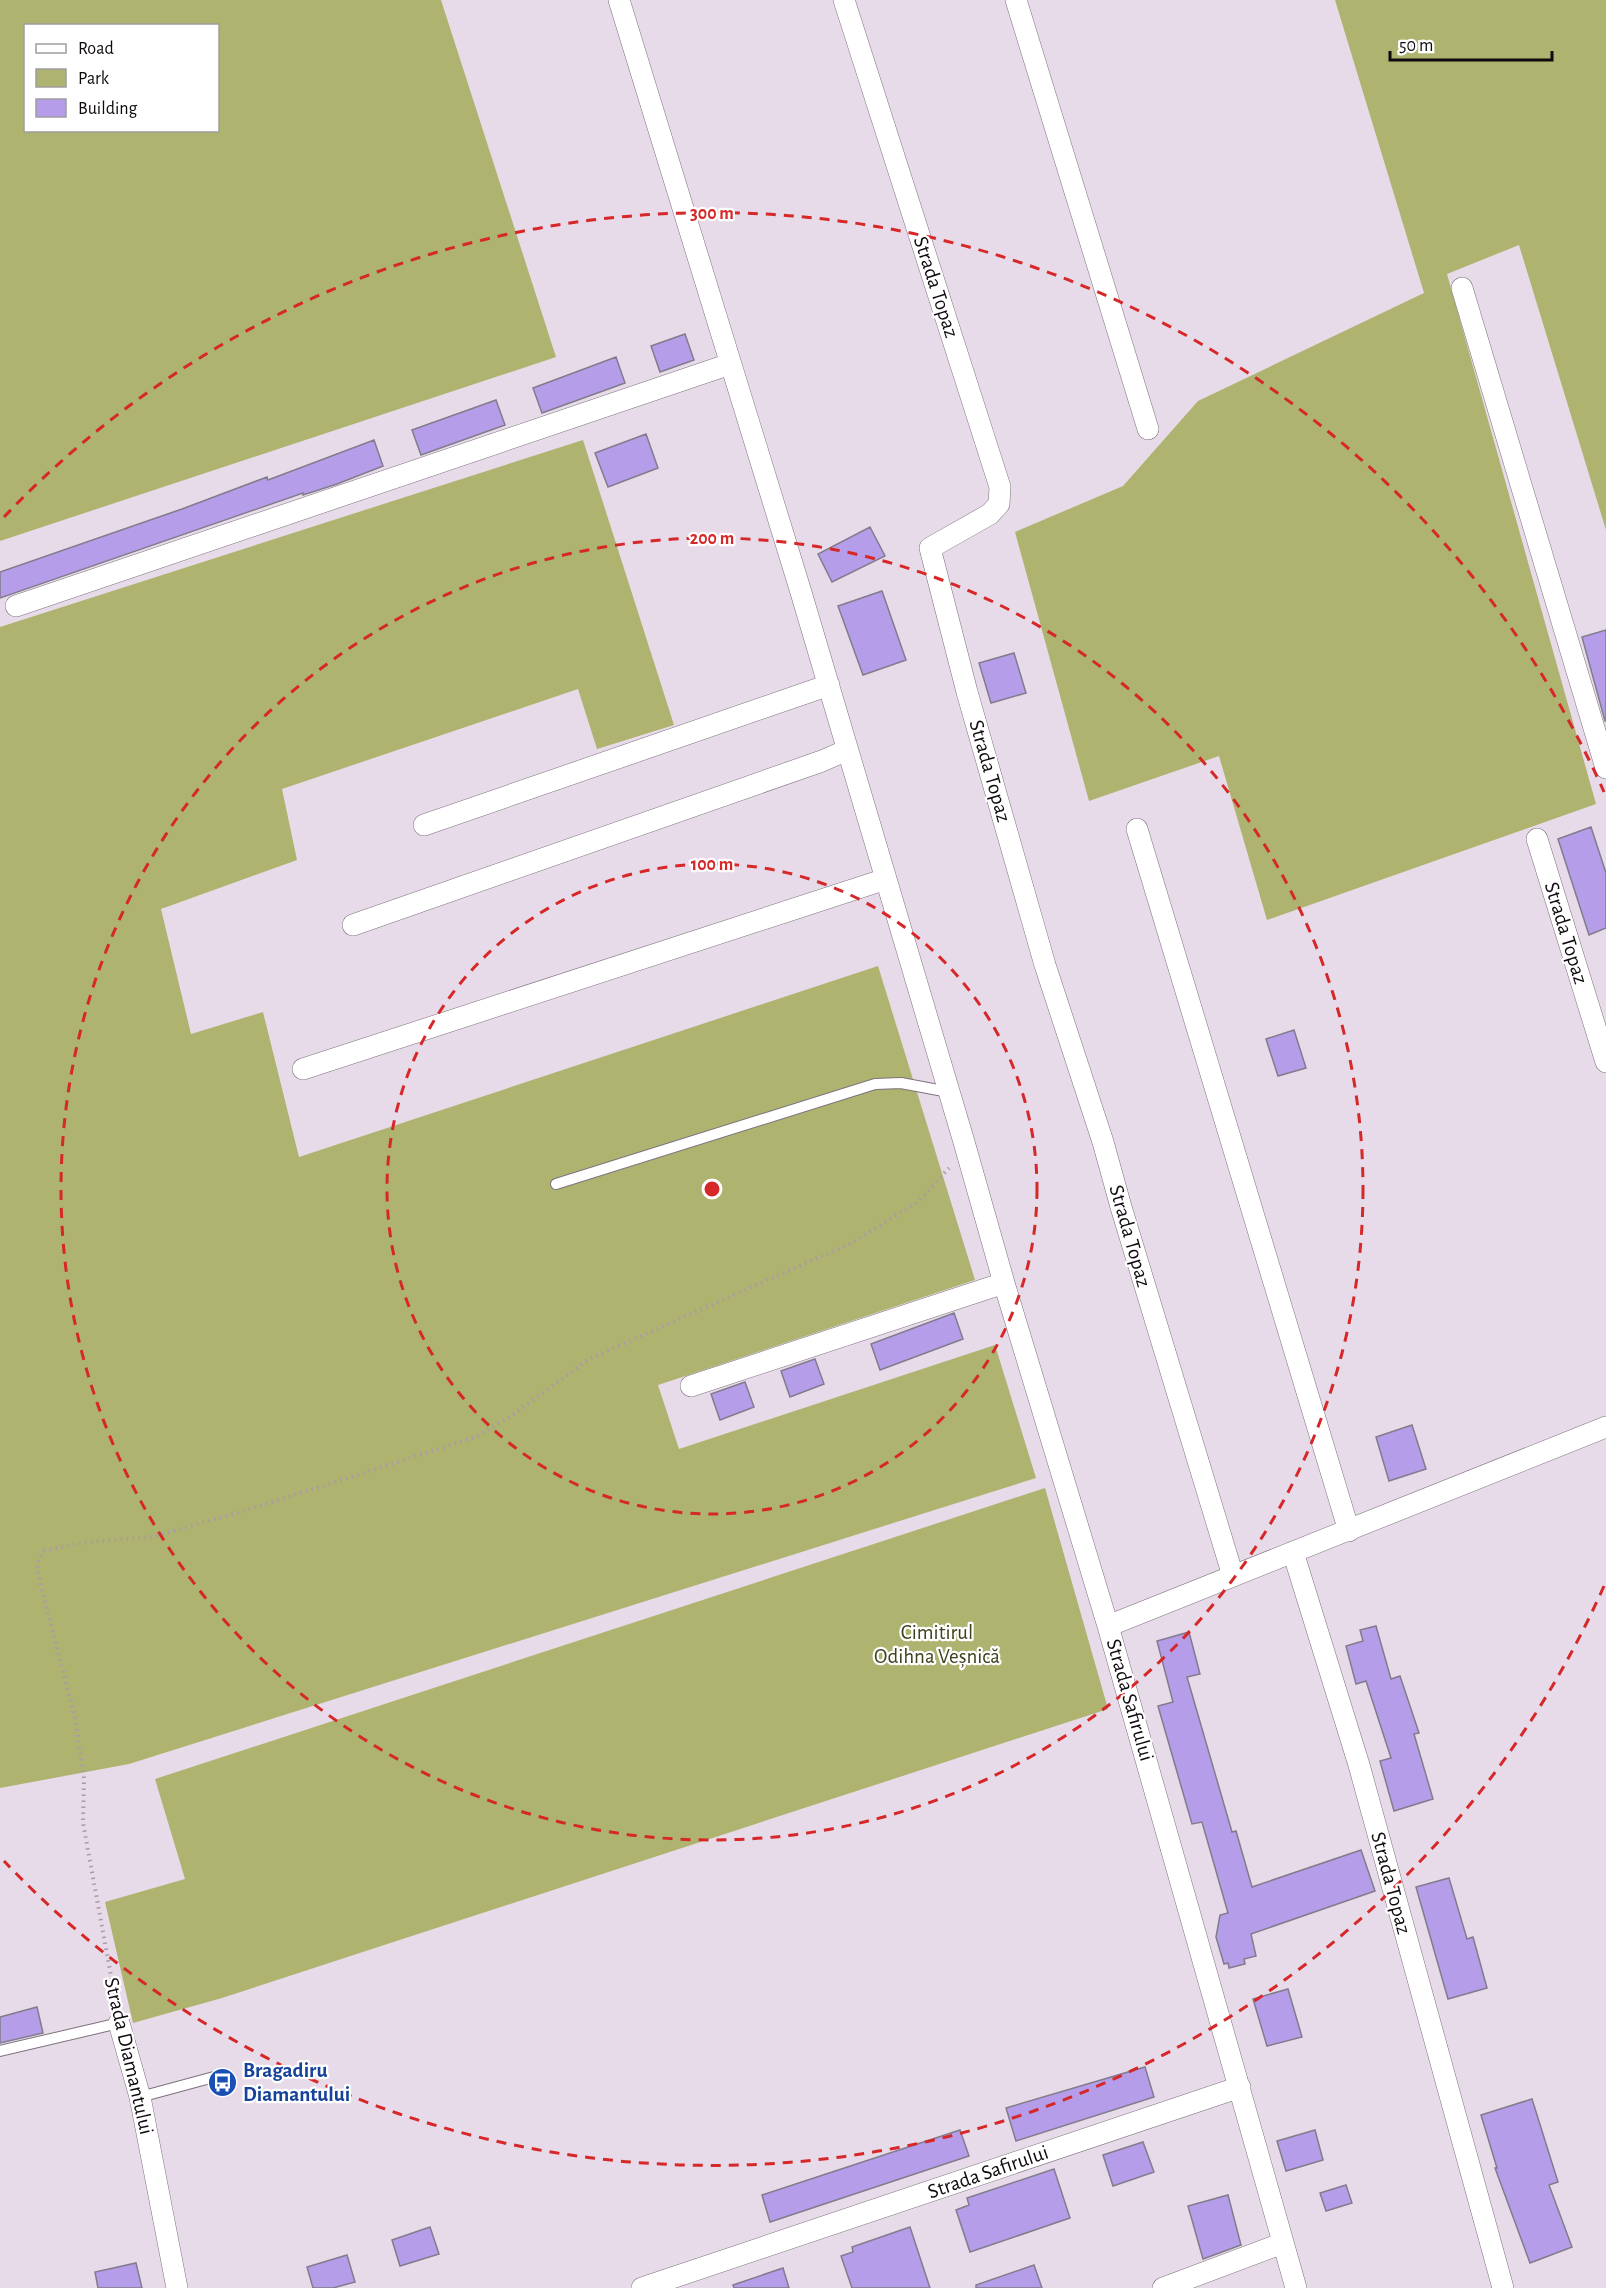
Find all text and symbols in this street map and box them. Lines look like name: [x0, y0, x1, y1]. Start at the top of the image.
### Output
legend: [24, 24, 219, 132]
scale bar: [1390, 24, 1552, 62]
text: 50 m: [1399, 37, 1433, 55]
text: Road: [78, 40, 114, 58]
text: Park: [78, 70, 110, 88]
text: Building: [78, 100, 138, 118]
text: 300 m: [690, 205, 734, 223]
street label: Strada Topaz: [910, 234, 962, 340]
text: 200 m: [690, 530, 734, 548]
street label: Strada Topaz: [965, 718, 1015, 824]
text: 100 m: [691, 856, 733, 874]
street label: Strada Topaz: [1541, 880, 1591, 986]
centre of rings: [702, 1179, 722, 1199]
street label: Strada Topaz: [1105, 1183, 1155, 1289]
park label: Cimitirul Odihna Veșnică: [874, 1622, 1000, 1669]
street label: Strada Safirului: [1103, 1637, 1157, 1763]
street label: Strada Topaz: [1367, 1829, 1415, 1937]
street label: Strada Diamantului: [101, 1975, 157, 2137]
place label: Bragadiru Diamantului: [243, 2060, 350, 2105]
bus stop icon: Bragadiru Diamantului: [206, 2066, 238, 2098]
street label: Strada Safirului: [925, 2142, 1051, 2202]

